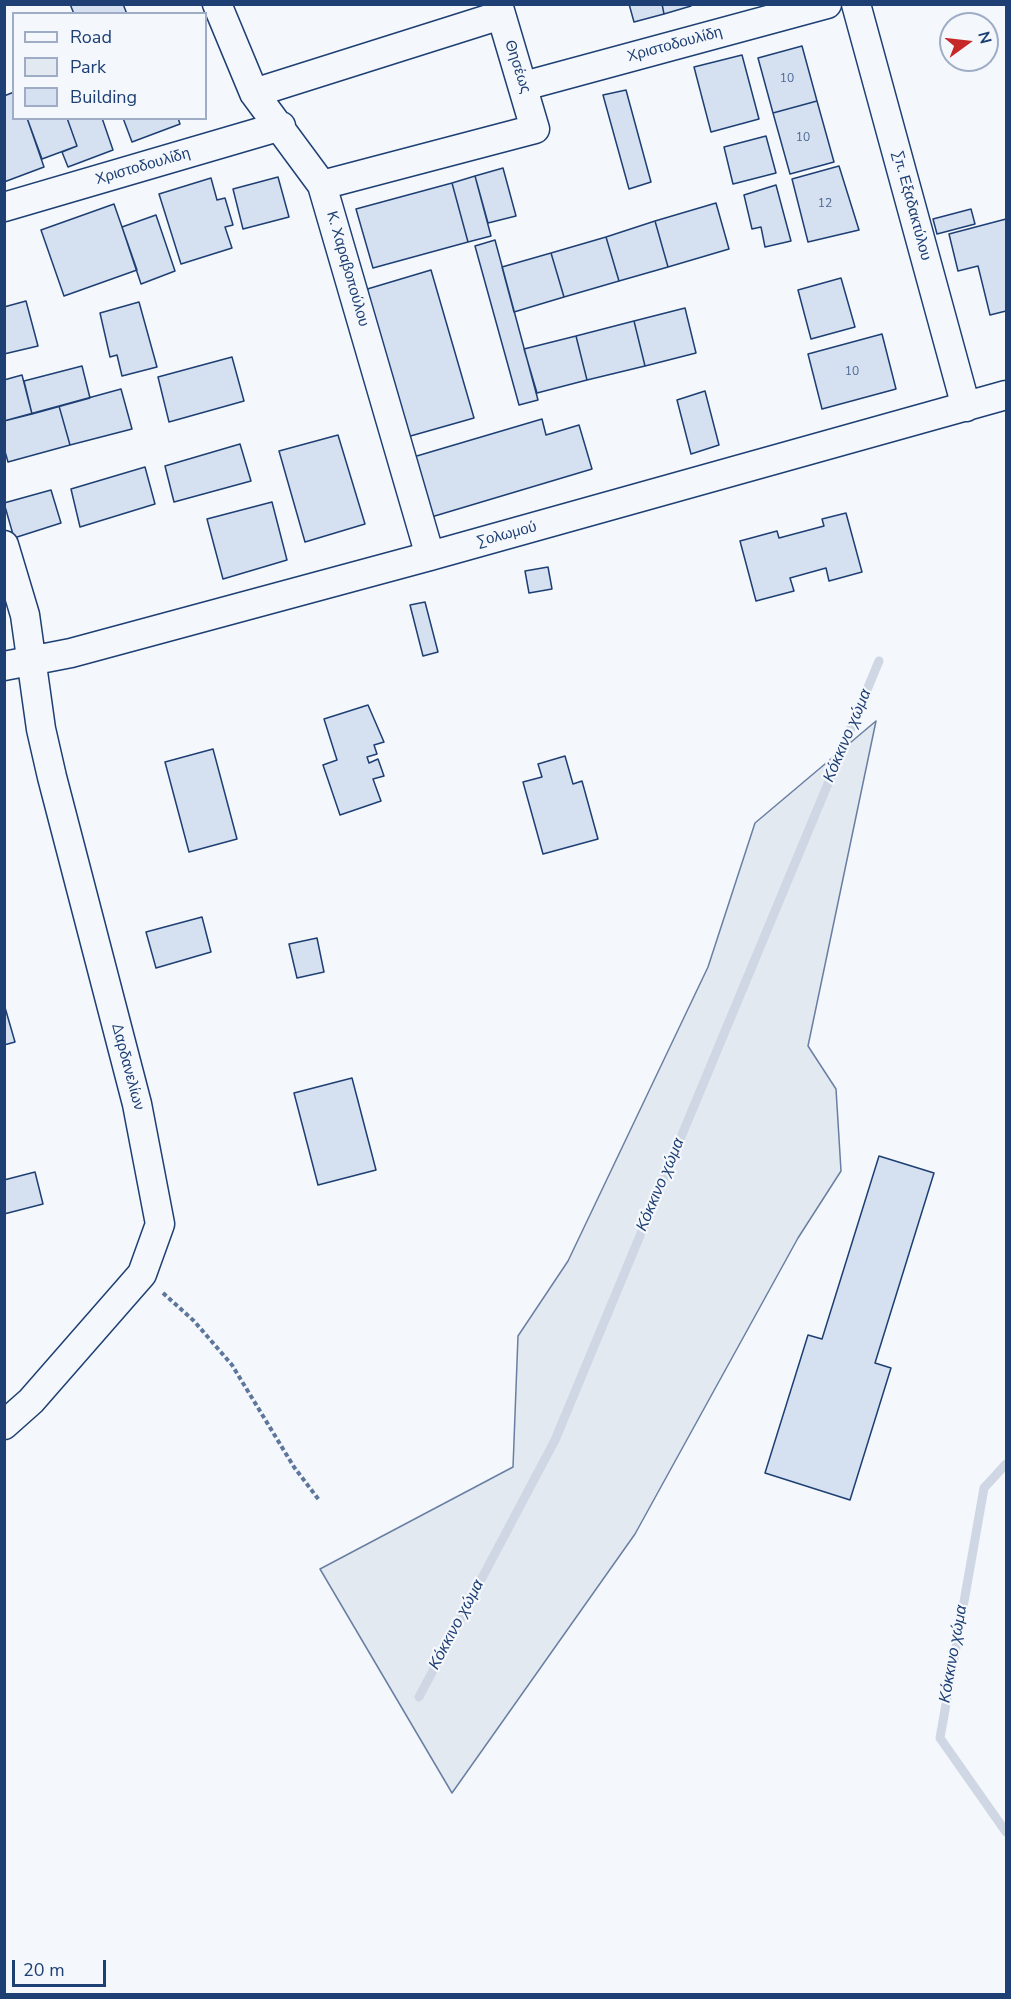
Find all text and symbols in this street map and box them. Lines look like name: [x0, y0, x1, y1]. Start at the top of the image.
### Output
legend: [12, 12, 207, 120]
north arrow: [939, 12, 999, 72]
street label: Χριστοδουλίδη: [626, 24, 724, 66]
text: Road: [70, 25, 112, 49]
text: N: [972, 29, 997, 46]
street label: Θησέως: [500, 38, 534, 96]
text: Park: [70, 55, 106, 79]
house number: 10: [780, 72, 794, 86]
text: Building: [70, 85, 137, 109]
house number: 10: [796, 131, 810, 145]
street label: Χριστοδουλίδη: [94, 145, 192, 189]
street label: Σπ. Εξαδακτύλου: [888, 149, 934, 263]
house number: 12: [818, 197, 832, 211]
street label: Κ. Χαραβοπούλου: [322, 209, 372, 329]
house number: 10: [845, 365, 859, 379]
street label: Σολωμού: [475, 518, 539, 552]
water label: Κόκκινο χώμα: [820, 687, 876, 785]
street label: Δαρδανελίων: [107, 1021, 147, 1113]
water label: Κόκκινο χώμα: [633, 1136, 689, 1234]
water label: Κόκκινο χώμα: [425, 1577, 489, 1673]
water label: Κόκκινο χώμα: [936, 1604, 972, 1704]
scale bar: [15, 1948, 110, 1986]
text: 20 m: [23, 1958, 65, 1982]

